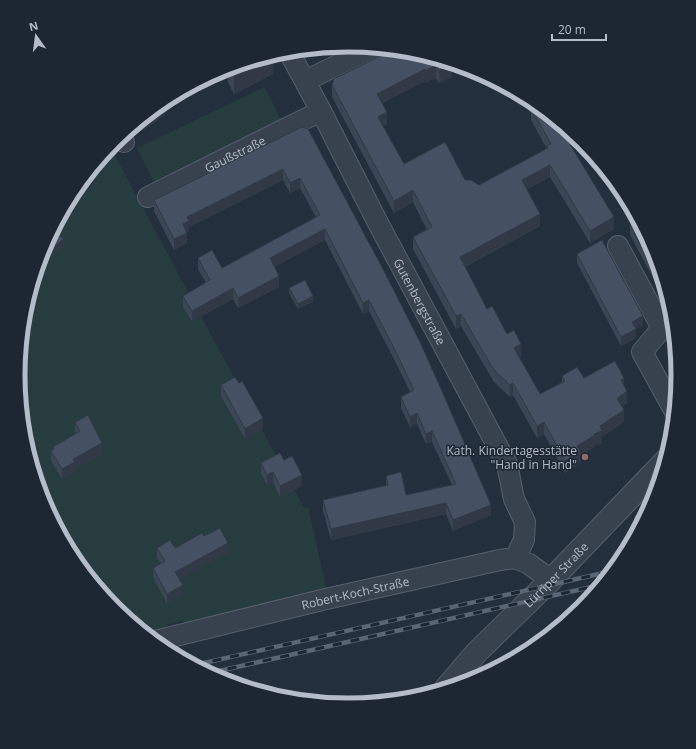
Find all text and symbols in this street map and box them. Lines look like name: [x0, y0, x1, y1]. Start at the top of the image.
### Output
north arrow: [16, 16, 56, 56]
scale bar: [552, 16, 606, 42]
text: N: [27, 17, 40, 34]
text: 20 m: [558, 21, 586, 38]
street label: Gaußstraße: [201, 131, 268, 176]
street label: Gutenbergstraße: [390, 255, 450, 348]
place label: Kath. Kindertagesstätte "Hand in Hand": [446, 442, 577, 473]
marker: Kath. Kindertagesstätte "Hand in Hand": [580, 452, 590, 462]
street label: Lürriper Straße: [520, 538, 592, 611]
street label: Robert-Koch-Straße: [300, 572, 411, 613]

